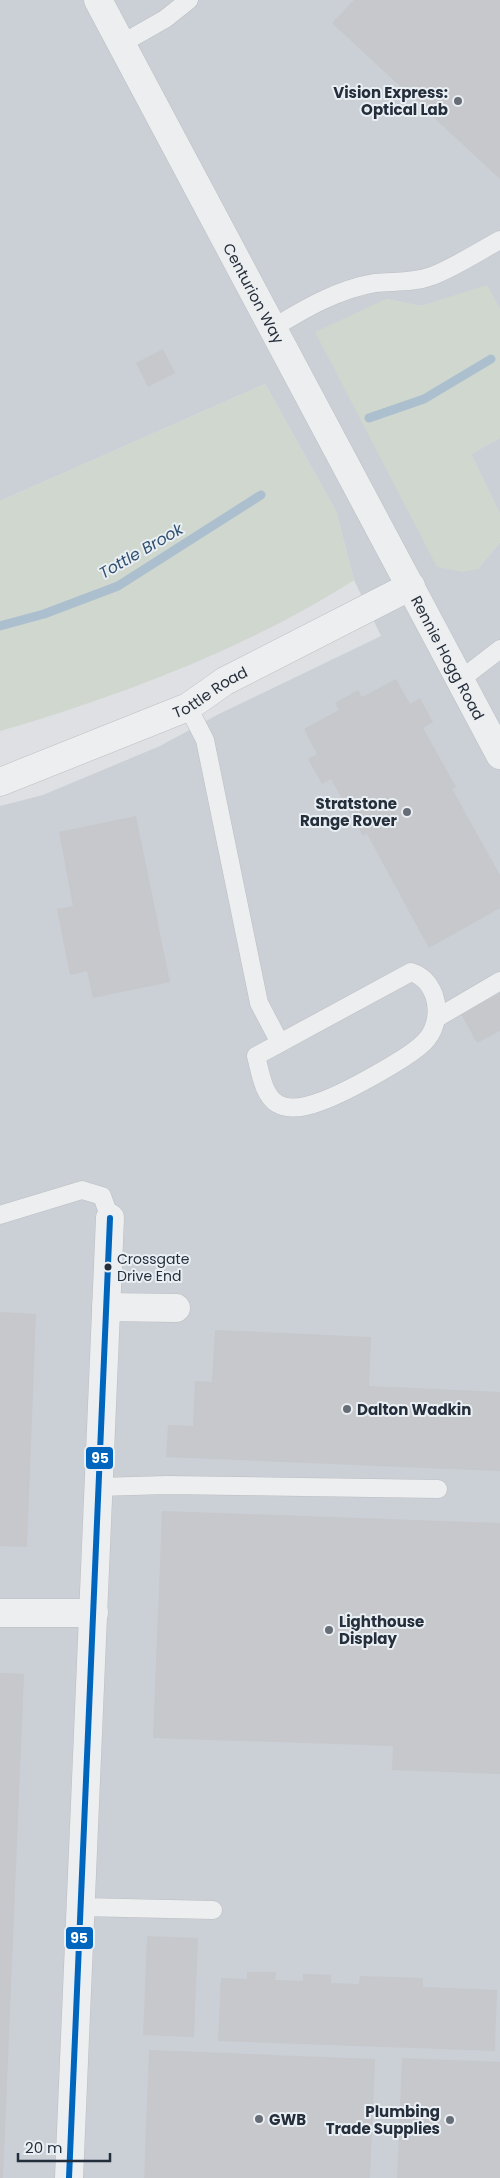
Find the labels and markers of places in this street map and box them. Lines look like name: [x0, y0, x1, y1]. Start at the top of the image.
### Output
place label: Vision Express: Optical Lab: [333, 82, 448, 120]
marker: Vision Express: Optical Lab: [452, 95, 464, 107]
place label: Stratstone Range Rover: [300, 793, 398, 831]
marker: Stratstone Range Rover: [401, 806, 413, 818]
place label: Crossgate Drive End: [117, 1249, 190, 1286]
marker: Crossgate Drive End: [103, 1262, 113, 1272]
place label: Dalton Wadkin: [357, 1399, 471, 1420]
marker: Dalton Wadkin: [341, 1403, 353, 1415]
place label: Lighthouse Display: [339, 1611, 424, 1649]
marker: Lighthouse Display: [323, 1624, 335, 1636]
place label: Plumbing Trade Supplies: [326, 2101, 440, 2139]
place label: GWB: [269, 2109, 306, 2130]
marker: GWB: [253, 2113, 265, 2125]
marker: Plumbing Trade Supplies: [444, 2114, 456, 2126]

